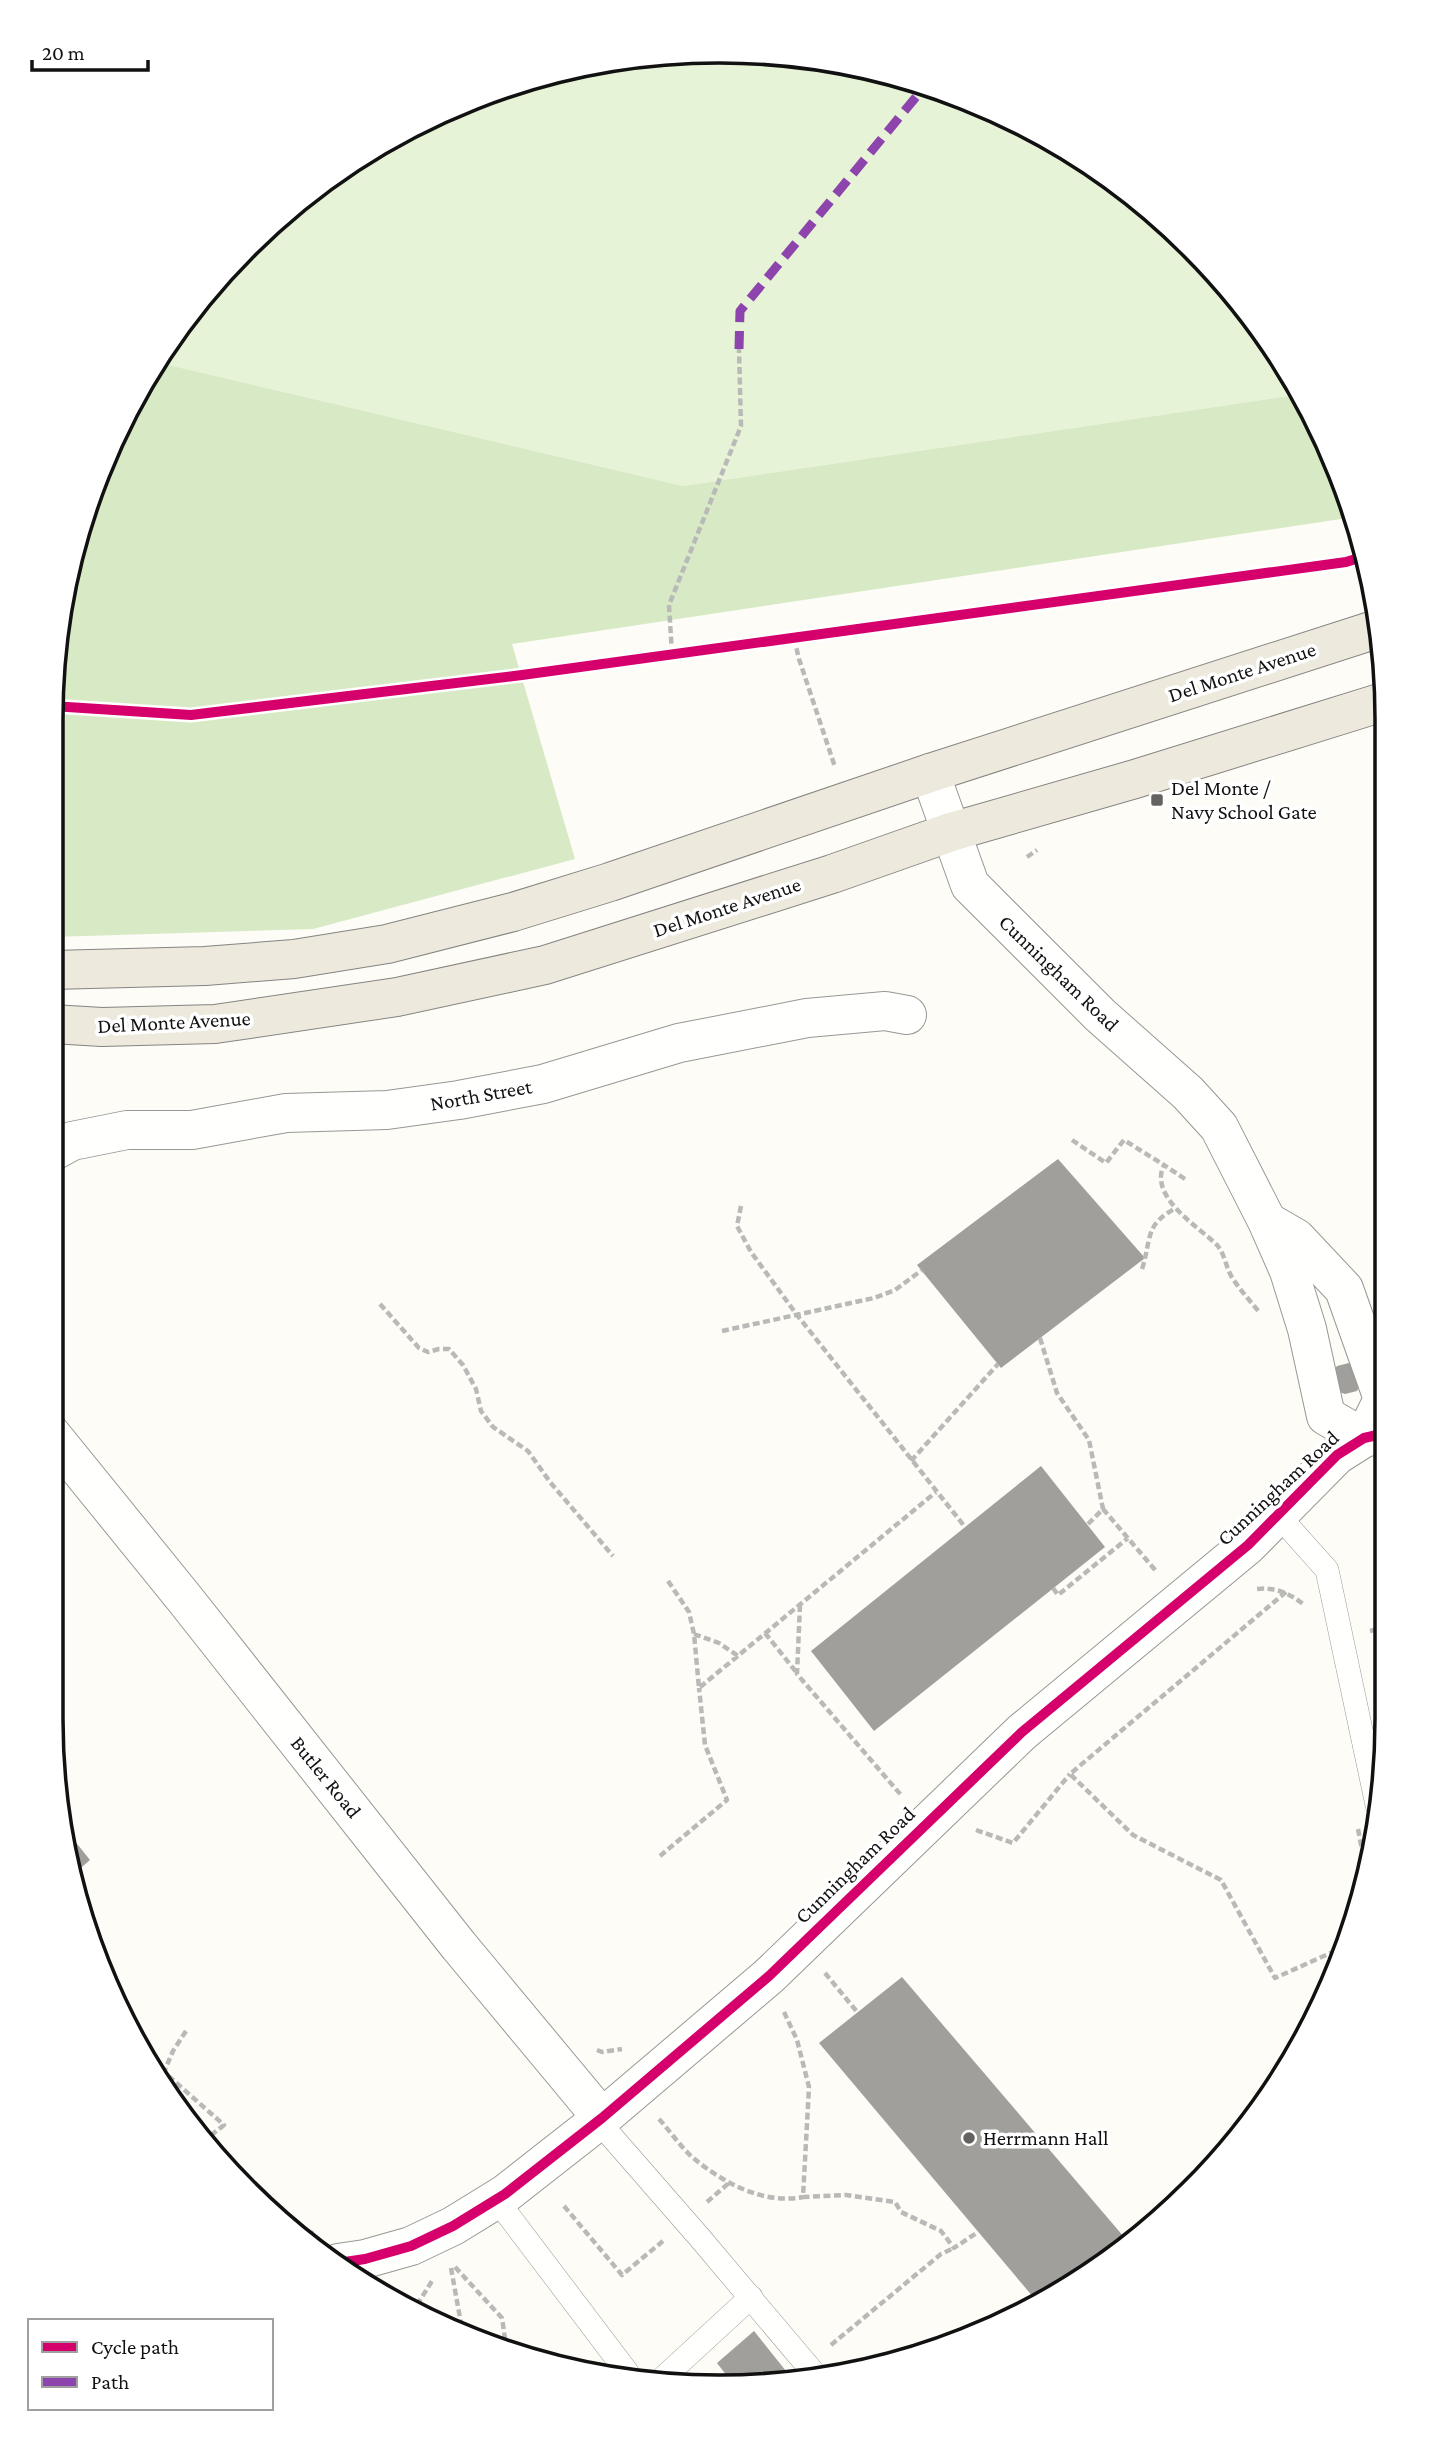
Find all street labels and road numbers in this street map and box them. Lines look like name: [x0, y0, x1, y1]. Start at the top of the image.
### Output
street label: Del Monte Avenue: [1165, 637, 1319, 707]
street label: Del Monte Avenue: [650, 872, 804, 942]
street label: Cunningham Road: [994, 910, 1124, 1036]
street label: Del Monte Avenue: [97, 1006, 251, 1038]
street label: North Street: [428, 1074, 535, 1116]
street label: Cunningham Road: [1212, 1426, 1344, 1550]
street label: Butler Road: [286, 1731, 366, 1823]
street label: Cunningham Road: [790, 1802, 920, 1928]

